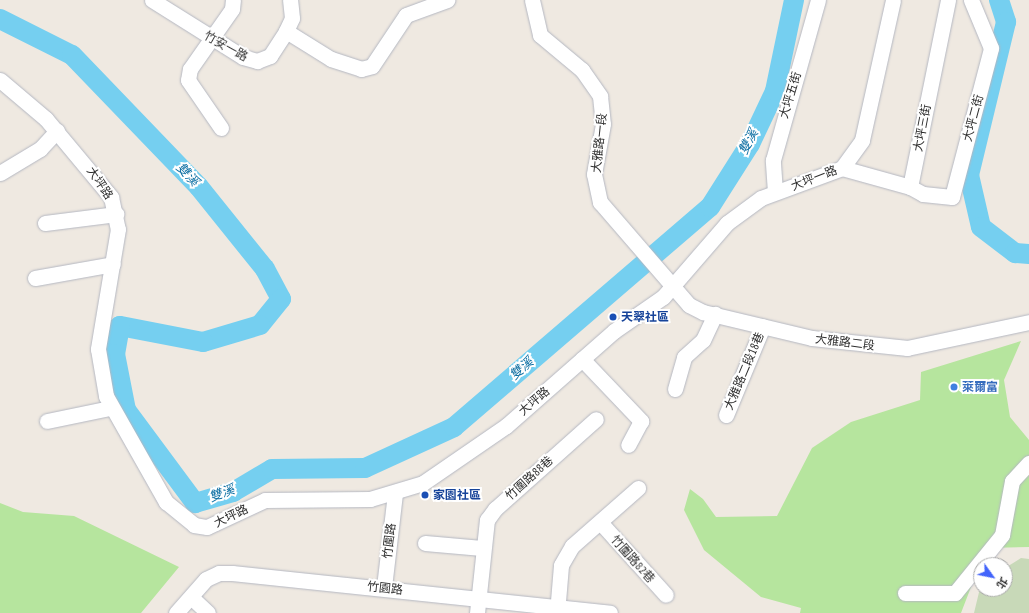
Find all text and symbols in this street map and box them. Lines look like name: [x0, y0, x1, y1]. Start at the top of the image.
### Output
street label: 竹安一路: [202, 28, 250, 64]
street label: 大坪五街: [776, 70, 804, 120]
street label: 大坪二街: [960, 93, 986, 143]
street label: 大坪三街: [910, 103, 934, 153]
street label: 大雅路一段: [589, 112, 609, 174]
water label: 雙溪: [736, 127, 762, 157]
water label: 雙溪: [172, 160, 202, 190]
street label: 大坪一路: [789, 163, 839, 193]
street label: 大坪路: [84, 164, 116, 202]
place label: 天翠社區: [621, 310, 669, 324]
marker: 天翠社區: [608, 312, 618, 322]
street label: 大雅路二段18巷: [721, 330, 767, 412]
street label: 大雅路二段: [814, 331, 876, 353]
water label: 雙溪: [507, 355, 537, 383]
place label: 萊爾富: [962, 380, 998, 394]
marker: 萊爾富: [949, 382, 959, 392]
street label: 大坪路: [516, 384, 552, 418]
street label: 竹圍路88巷: [502, 453, 556, 503]
water label: 雙溪: [207, 482, 237, 506]
place label: 家園社區: [433, 488, 481, 502]
marker: 家園社區: [420, 490, 430, 500]
street label: 大坪路: [212, 502, 250, 530]
street label: 竹圍路: [380, 522, 398, 560]
street label: 竹圍路82巷: [608, 532, 658, 586]
north arrow: [973, 557, 1013, 597]
text: 北: [993, 575, 1011, 591]
street label: 竹園路: [366, 579, 404, 597]

